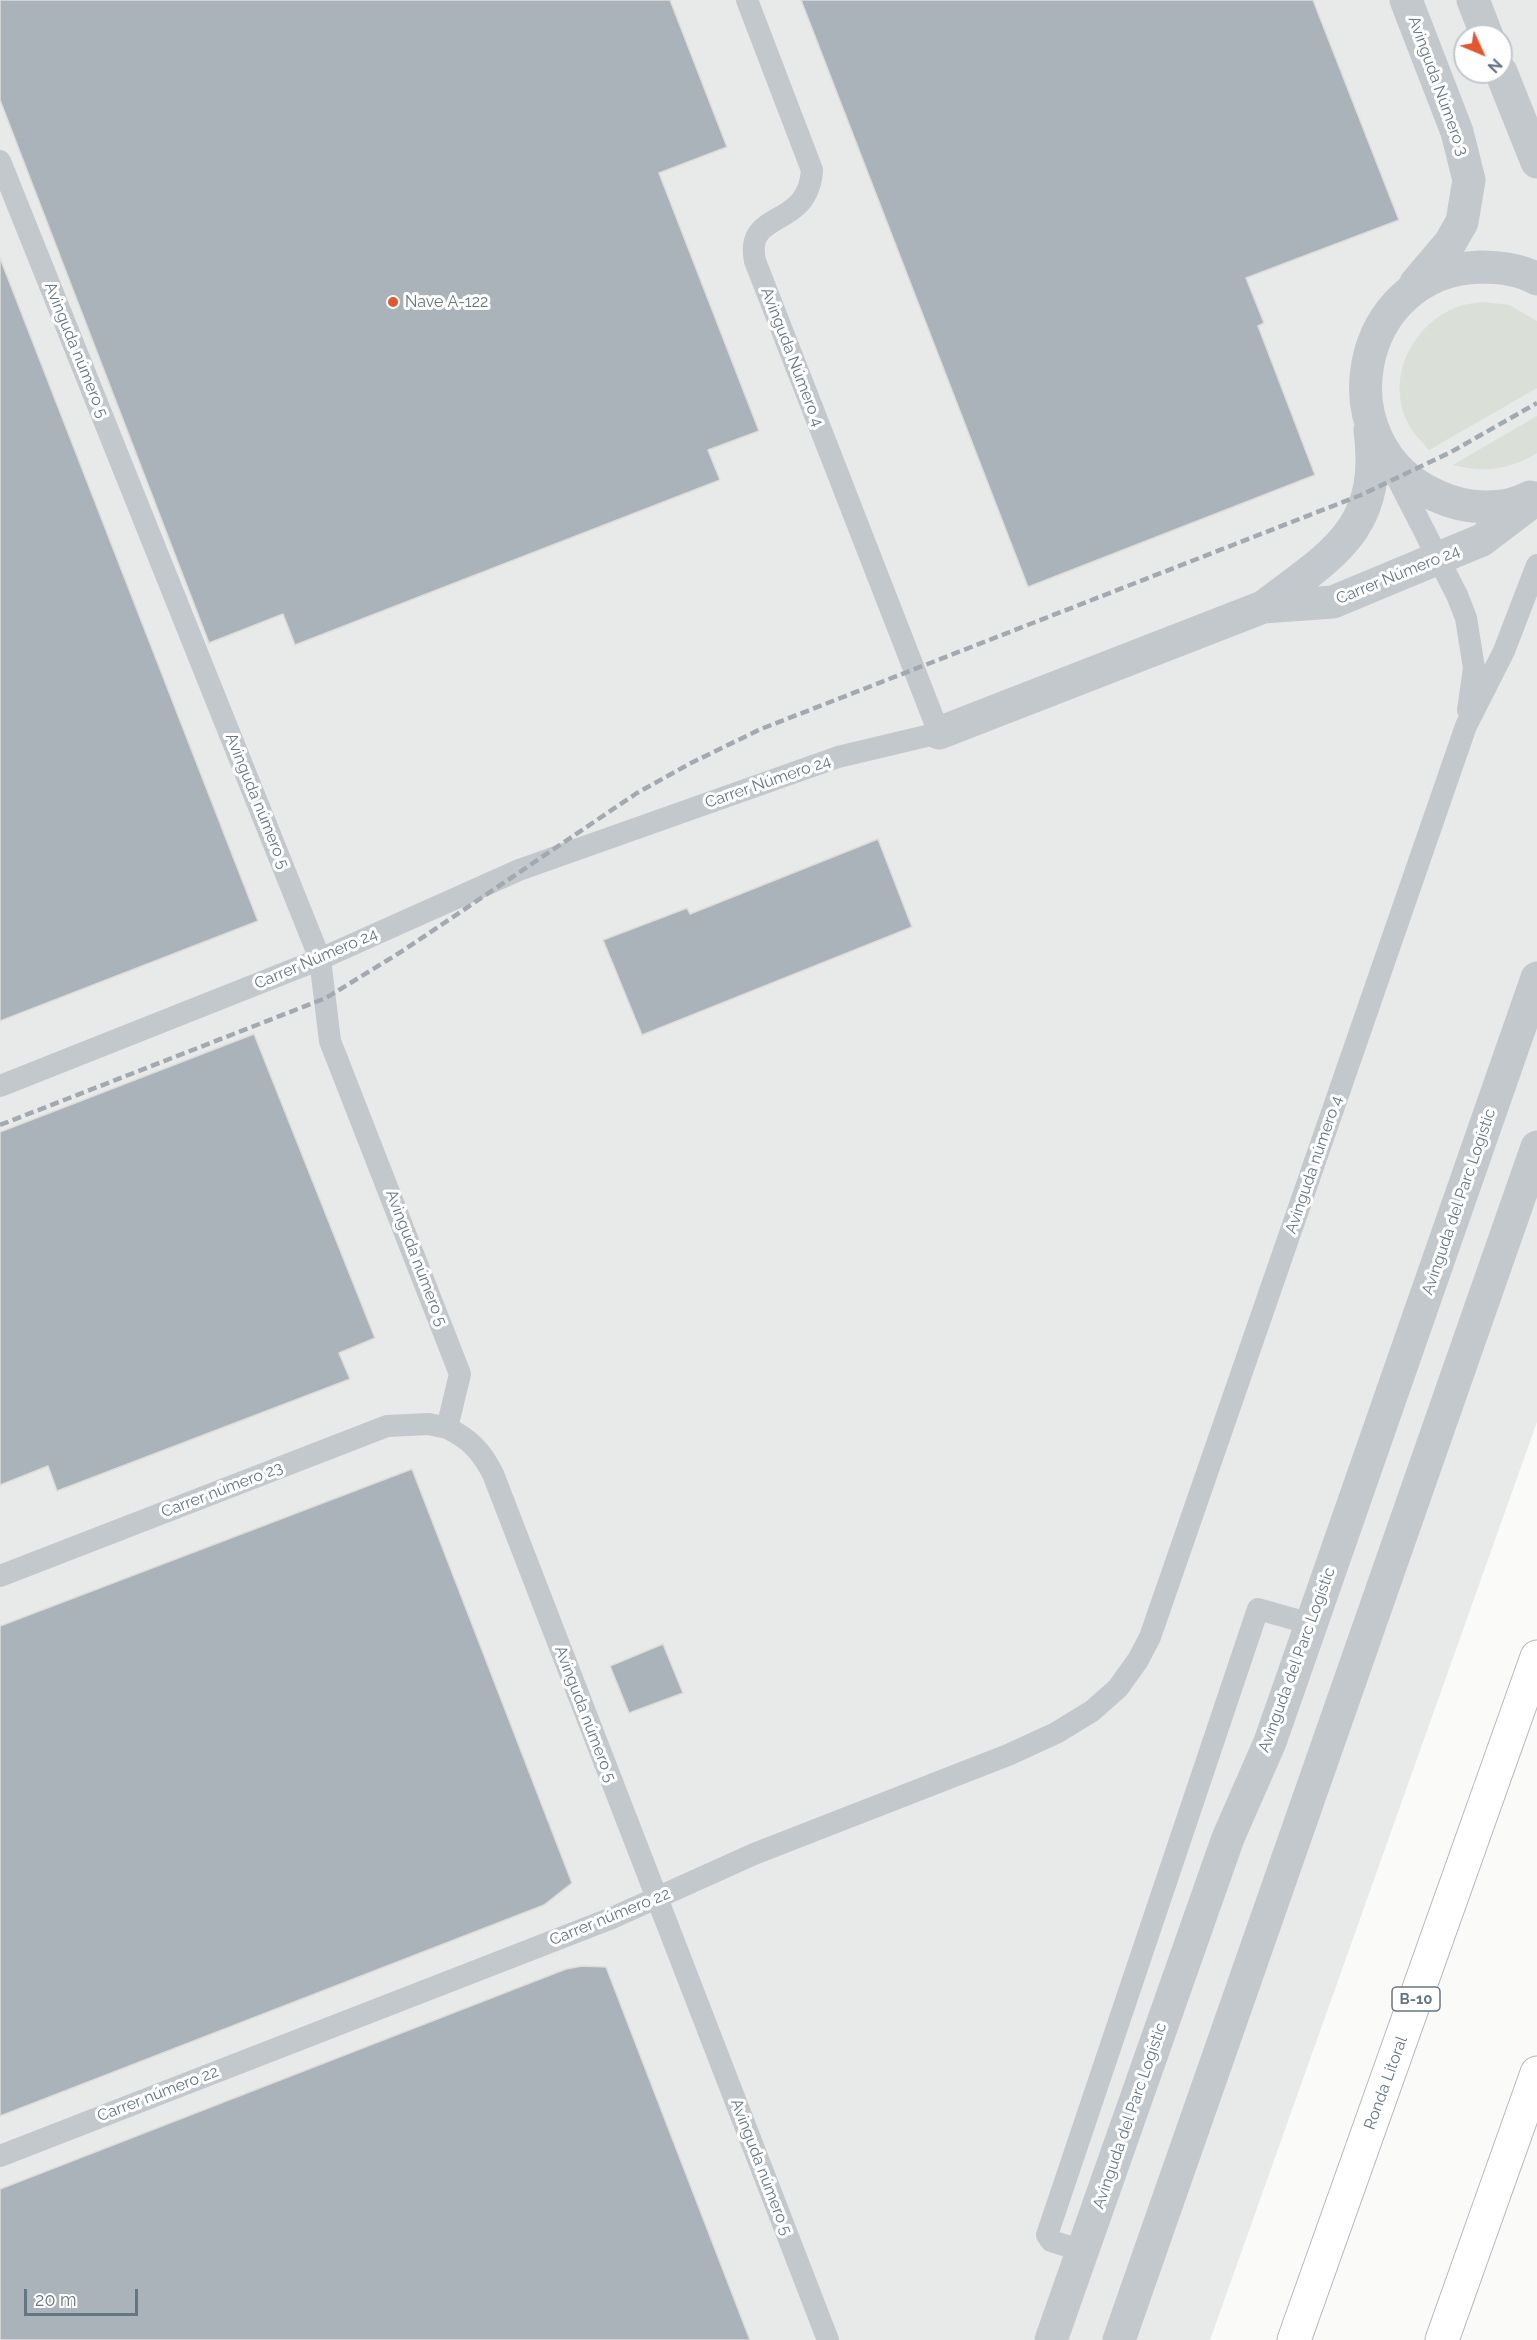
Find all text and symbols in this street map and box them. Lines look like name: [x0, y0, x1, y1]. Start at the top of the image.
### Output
street label: Avinguda Número 3: [1404, 14, 1472, 158]
north arrow: [1453, 24, 1513, 84]
text: N: [1484, 54, 1506, 76]
street label: Avinguda número 5: [40, 279, 112, 421]
street label: Avinguda Número 4: [757, 285, 827, 429]
place label: Nave A-122: [405, 292, 488, 312]
marker: Nave A-122: [386, 295, 400, 309]
street label: Carrer Número 24: [1333, 541, 1463, 609]
street label: Avinguda número 5: [221, 730, 293, 872]
street label: Carrer Número 24: [703, 751, 833, 813]
street label: Carrer Número 24: [252, 924, 380, 994]
street label: Avinguda número 4: [1281, 1094, 1347, 1236]
street label: Avinguda del Parc Logístic: [1418, 1106, 1500, 1298]
street label: Avinguda número 5: [381, 1187, 451, 1329]
street label: Carrer número 23: [159, 1458, 285, 1522]
street label: Avinguda del Parc Logístic: [1255, 1565, 1339, 1755]
street label: Avinguda número 5: [550, 1643, 620, 1785]
street label: Carrer número 22: [547, 1884, 673, 1950]
road number: B-10: [1392, 1987, 1440, 2011]
street label: Avinguda del Parc Logístic: [1089, 2020, 1171, 2212]
street label: Ronda Litoral: [1360, 2034, 1412, 2132]
street label: Carrer número 22: [95, 2062, 221, 2126]
street label: Avinguda número 5: [726, 2096, 796, 2238]
scale bar: [27, 2277, 141, 2315]
text: 20 m: [35, 2289, 77, 2310]

